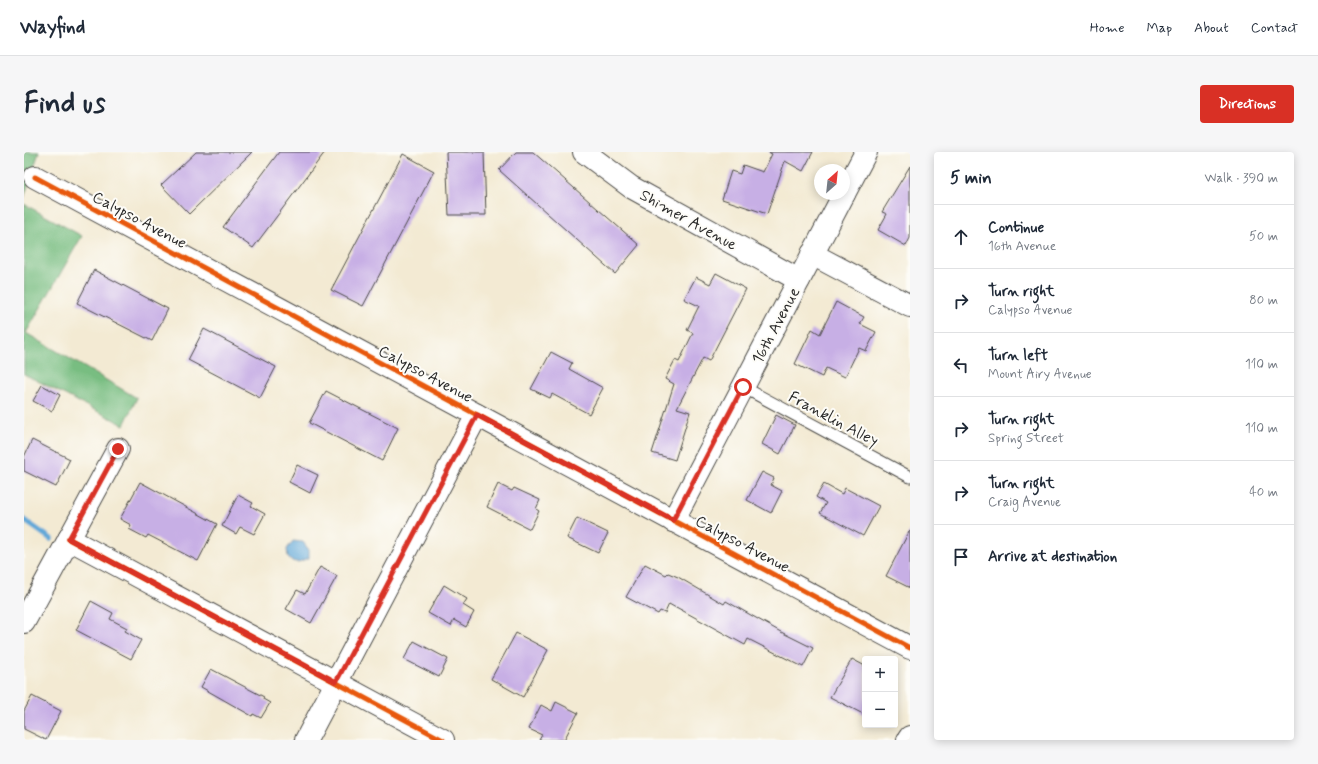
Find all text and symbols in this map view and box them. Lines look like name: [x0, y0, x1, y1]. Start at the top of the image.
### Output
text: Wayfind: [20, 15, 85, 40]
text: Home: [1090, 19, 1124, 37]
text: Map: [1146, 19, 1172, 37]
text: About: [1194, 19, 1229, 37]
text: Contact: [1251, 19, 1298, 37]
button: Directions: [1200, 85, 1294, 123]
text: Find us: [24, 86, 105, 123]
north arrow: [814, 164, 850, 200]
text: 5 min: [950, 167, 992, 189]
text: Walk · 390 m: [1205, 170, 1278, 187]
street label: Shimer Avenue: [636, 185, 741, 256]
street label: Calypso Avenue: [89, 187, 190, 254]
text: Continue: [988, 218, 1044, 238]
icon: ahead: [950, 226, 972, 248]
text: 50 m: [1249, 228, 1278, 245]
text: 16th Avenue: [988, 238, 1056, 255]
text: Turn right: [988, 282, 1055, 302]
street label: 16th Avenue: [747, 284, 805, 368]
icon: right: [950, 290, 972, 312]
text: 80 m: [1249, 292, 1278, 309]
text: Calypso Avenue: [988, 302, 1072, 319]
street label: Calypso Avenue: [375, 341, 476, 408]
text: Turn left: [988, 346, 1048, 366]
icon: left: [950, 354, 972, 376]
text: 110 m: [1245, 356, 1278, 373]
text: Mount Airy Avenue: [988, 366, 1092, 383]
route start: [734, 378, 752, 396]
street label: Franklin Alley: [785, 387, 882, 452]
text: Turn right: [988, 410, 1055, 430]
icon: right: [950, 418, 972, 440]
text: 110 m: [1245, 420, 1278, 437]
text: Spring Street: [988, 430, 1064, 447]
route end: [109, 440, 127, 458]
text: Turn right: [988, 474, 1055, 494]
icon: right: [950, 482, 972, 504]
text: 40 m: [1249, 484, 1278, 501]
text: Craig Avenue: [988, 494, 1061, 511]
street label: Calypso Avenue: [692, 511, 793, 578]
icon: arrive: [950, 546, 972, 568]
text: Arrive at destination: [988, 547, 1117, 567]
map controls: [862, 656, 898, 728]
button: +: [862, 656, 898, 692]
button: −: [862, 692, 898, 728]

